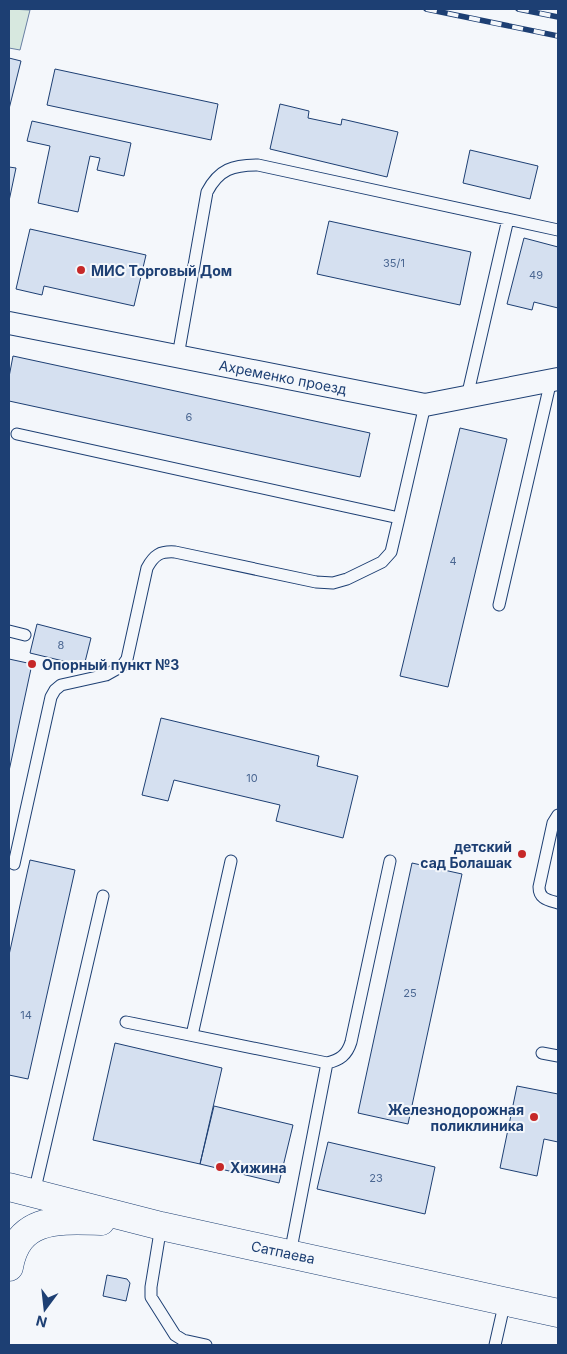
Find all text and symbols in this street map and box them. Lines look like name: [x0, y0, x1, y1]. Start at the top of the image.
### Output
house number: 35/1: [383, 256, 405, 270]
place label: МИС Торговый Дом: [91, 262, 232, 279]
marker: МИС Торговый Дом: [75, 264, 87, 276]
house number: 49: [529, 268, 543, 282]
street label: Ахременко проезд: [218, 356, 349, 398]
house number: 6: [186, 410, 193, 424]
house number: 4: [449, 554, 457, 568]
house number: 8: [58, 638, 65, 652]
place label: Опорный пункт №3: [42, 656, 179, 673]
marker: Опорный пункт №3: [26, 658, 38, 670]
house number: 10: [246, 771, 258, 785]
place label: детский сад Болашак: [420, 838, 513, 871]
marker: детский сад Болашак: [516, 848, 528, 860]
house number: 25: [403, 986, 417, 1000]
house number: 14: [20, 1008, 32, 1022]
place label: Железнодорожная поликлиника: [388, 1101, 524, 1134]
marker: Железнодорожная поликлиника: [528, 1111, 540, 1123]
place label: Хижина: [230, 1159, 287, 1176]
marker: Хижина: [214, 1161, 226, 1173]
house number: 23: [369, 1171, 383, 1185]
street label: Сатпаева: [250, 1237, 316, 1267]
north arrow: [20, 1284, 70, 1334]
text: N: [34, 1312, 49, 1332]

